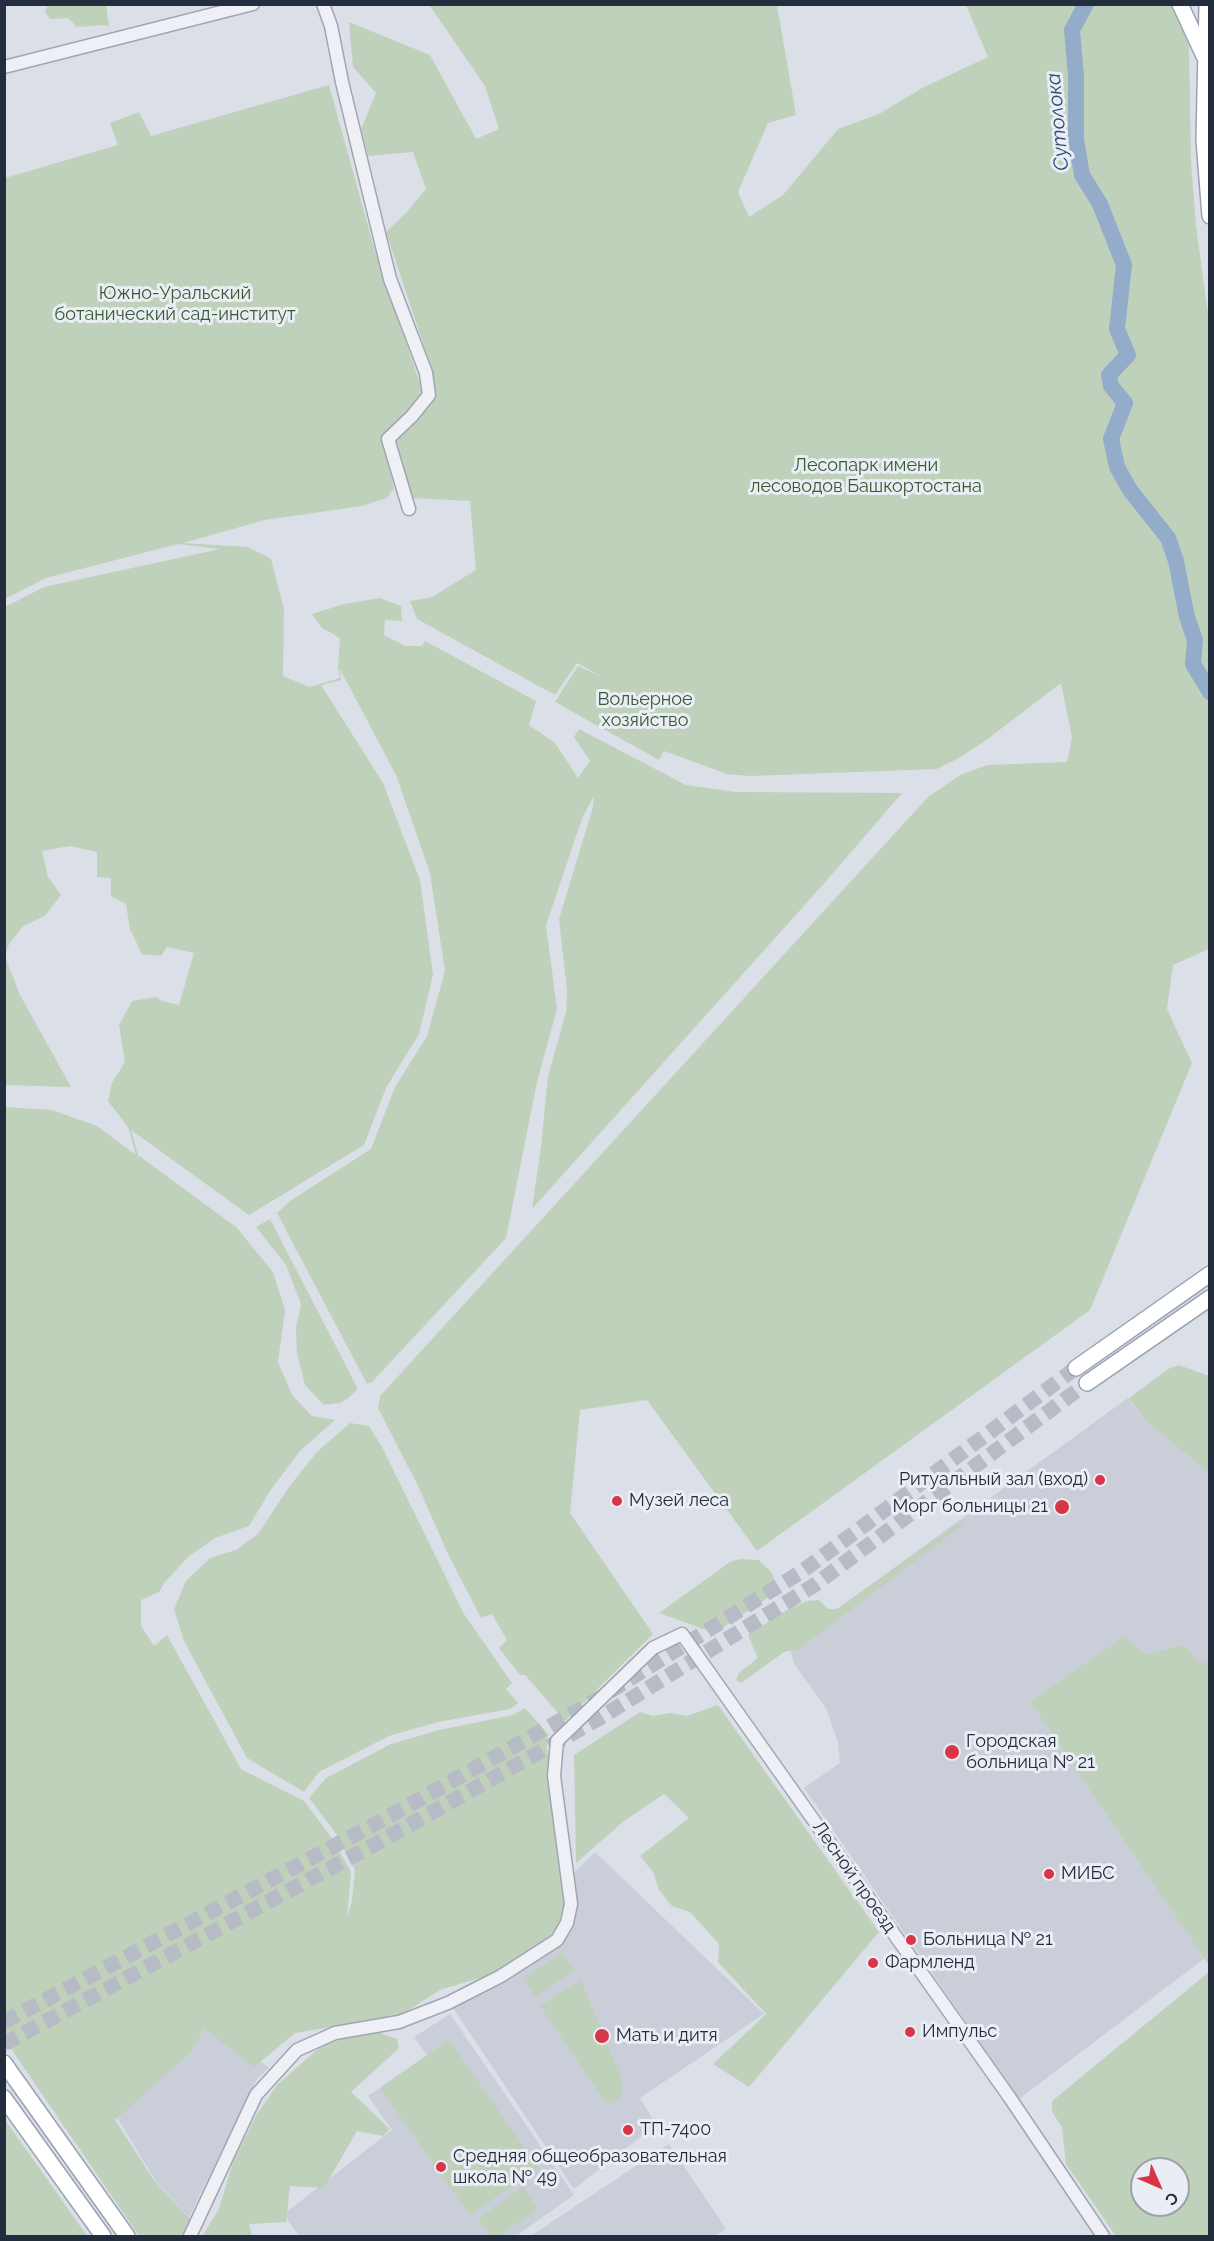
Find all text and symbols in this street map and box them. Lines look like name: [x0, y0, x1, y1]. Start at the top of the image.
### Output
water label: Сутолока: [1042, 72, 1074, 172]
park label: Южно-Уральский ботанический сад-институт: [54, 283, 296, 326]
park label: Лесопарк имени лесоводов Башкортостана: [750, 455, 982, 498]
park label: Вольерное хозяйство: [597, 689, 693, 732]
place label: Ритуальный зал (вход): [899, 1469, 1088, 1491]
marker: Ритуальный зал (вход): [1093, 1473, 1107, 1487]
place label: Музей леса: [629, 1490, 729, 1512]
marker: Музей леса: [610, 1494, 624, 1508]
place label: Морг больницы 21: [893, 1496, 1048, 1518]
marker: Морг больницы 21: [1053, 1498, 1071, 1516]
place label: Городская больница № 21: [966, 1731, 1095, 1774]
marker: Городская больница № 21: [943, 1743, 961, 1761]
street label: Лесной проезд: [807, 1817, 901, 1937]
place label: МИБС: [1061, 1863, 1115, 1885]
marker: МИБС: [1042, 1867, 1056, 1881]
place label: Больница № 21: [923, 1929, 1053, 1951]
marker: Больница № 21: [904, 1933, 918, 1947]
place label: Фармленд: [885, 1952, 975, 1974]
marker: Фармленд: [866, 1956, 880, 1970]
place label: Импульс: [922, 2021, 997, 2043]
place label: Мать и дитя: [616, 2025, 717, 2047]
marker: Импульс: [903, 2025, 917, 2039]
marker: Мать и дитя: [593, 2027, 611, 2045]
place label: ТП-7400: [640, 2119, 711, 2141]
marker: ТП-7400: [621, 2123, 635, 2137]
place label: Средняя общеобразовательная школа № 49: [453, 2146, 727, 2188]
north arrow: [1130, 2157, 1190, 2217]
marker: Средняя общеобразовательная школа № 49: [434, 2160, 448, 2174]
text: С: [1161, 2188, 1182, 2209]

